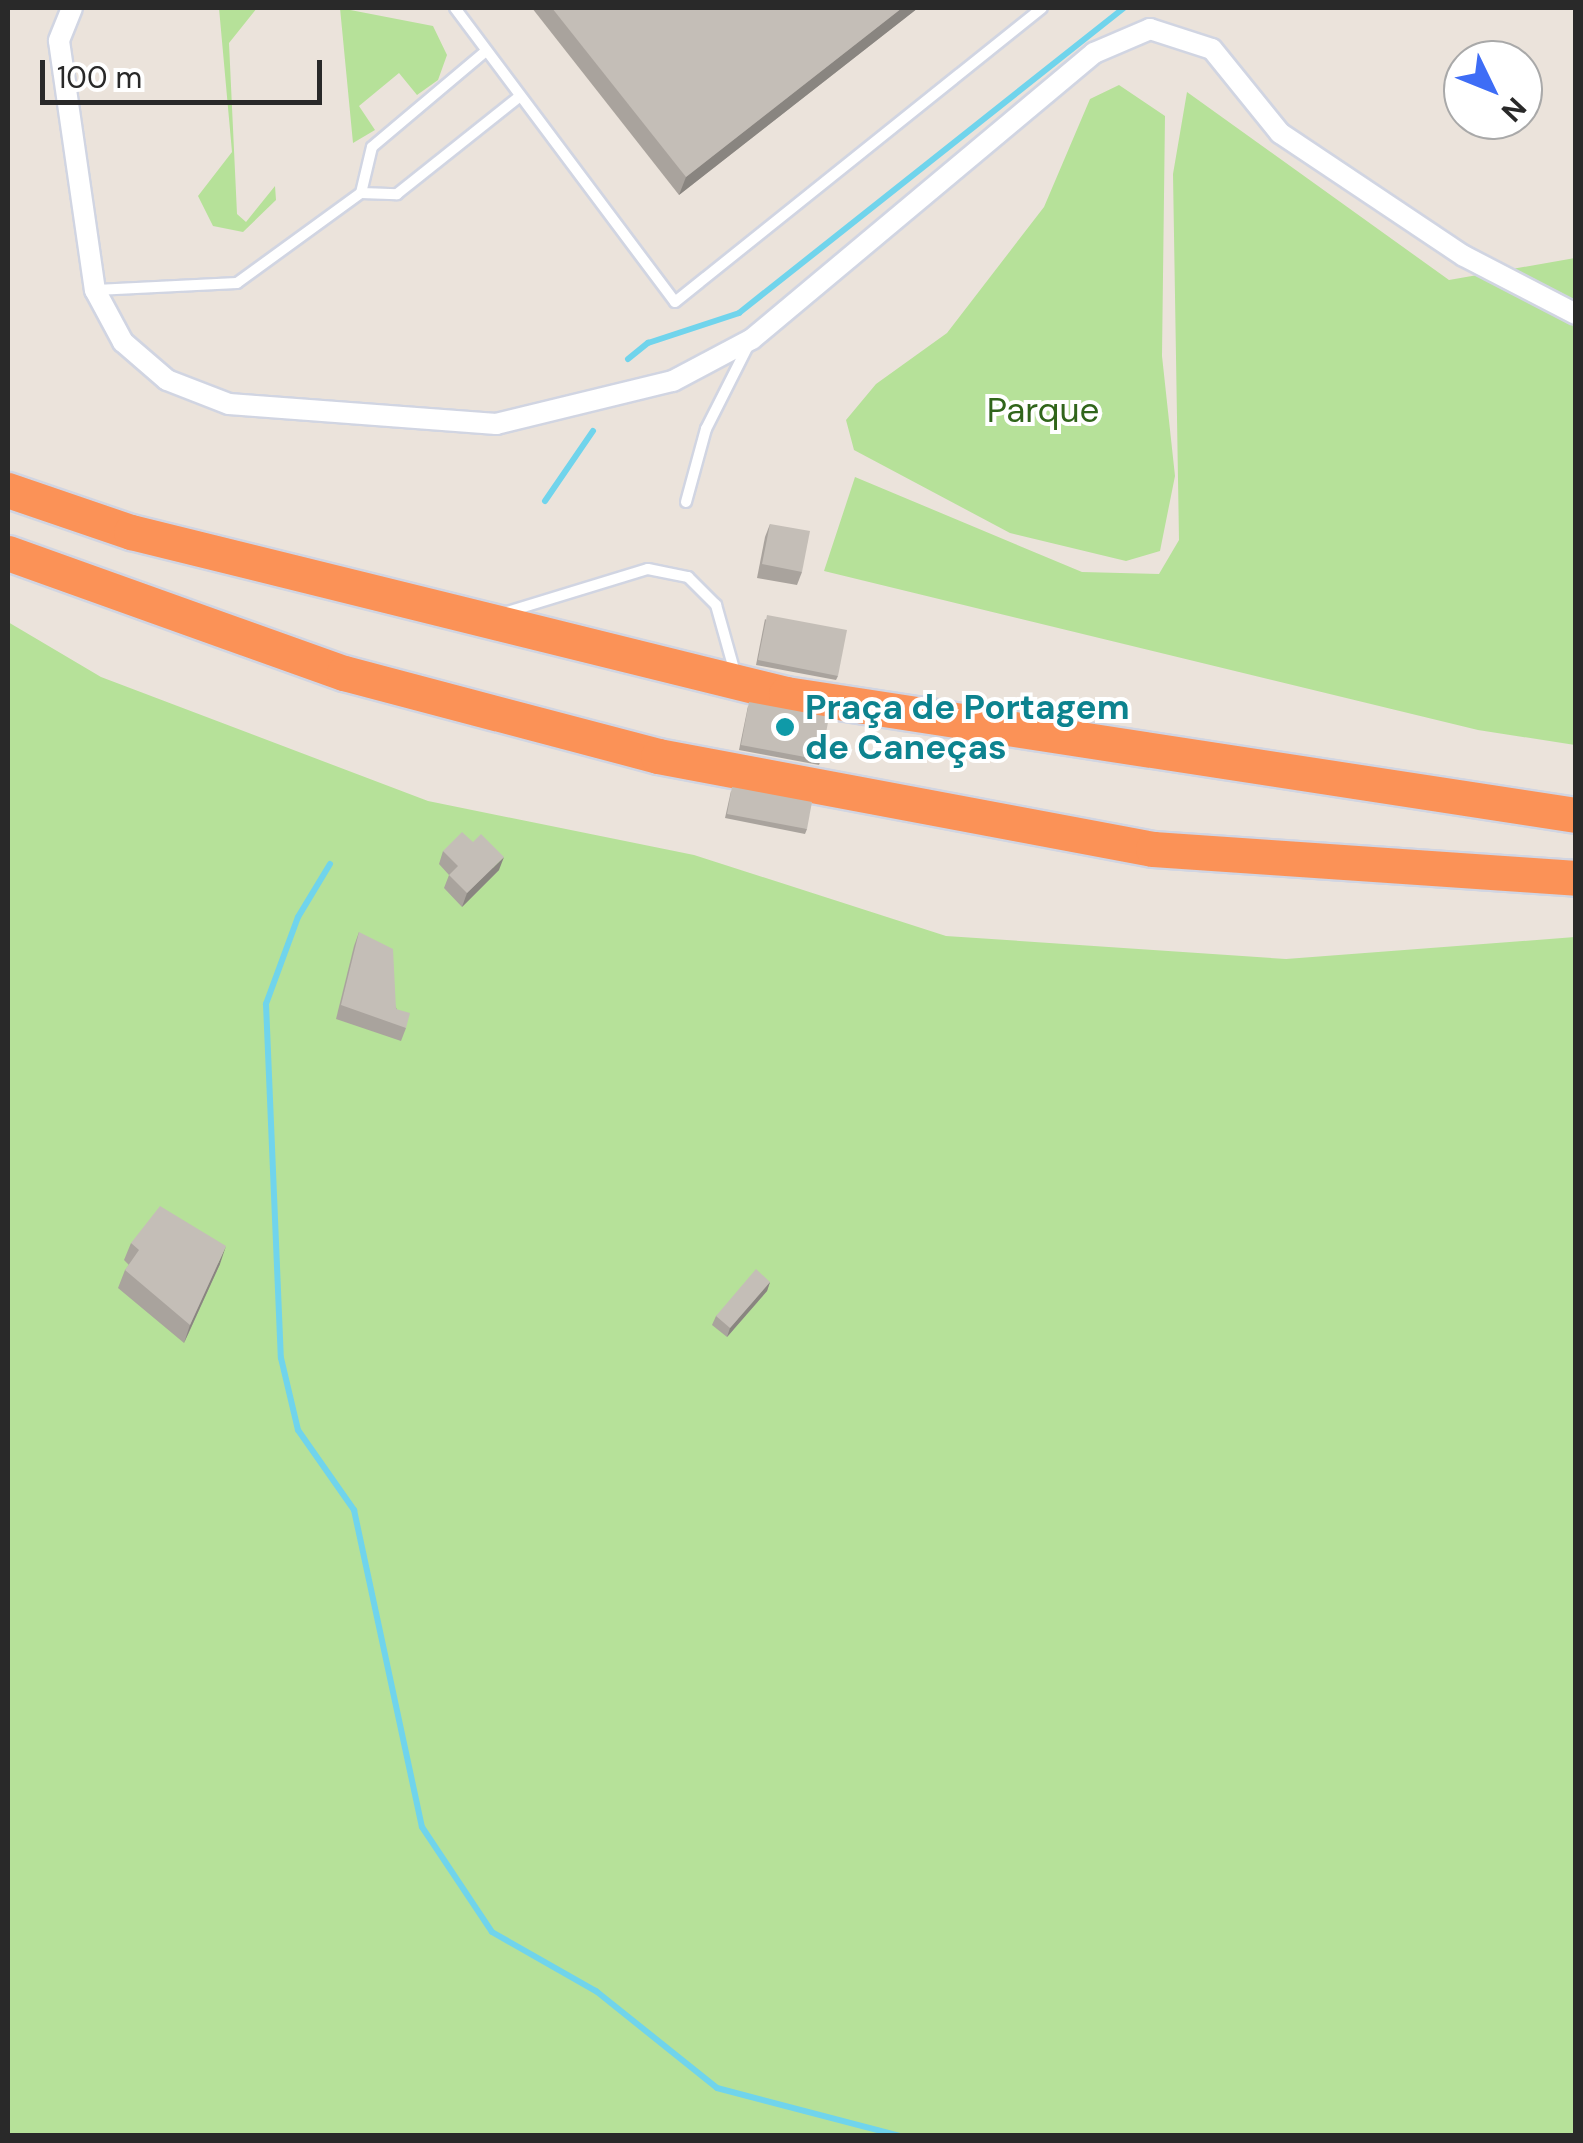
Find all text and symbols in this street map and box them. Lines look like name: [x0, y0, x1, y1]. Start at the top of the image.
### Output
scale bar: [45, 40, 328, 102]
north arrow: [1443, 40, 1543, 140]
text: 100 m: [57, 58, 142, 97]
text: N: [1493, 89, 1534, 130]
park label: Parque: [987, 389, 1099, 431]
place label: Praça de Portagem de Caneças: [805, 686, 1130, 768]
marker: Praça de Portagem de Caneças: [774, 716, 796, 738]

